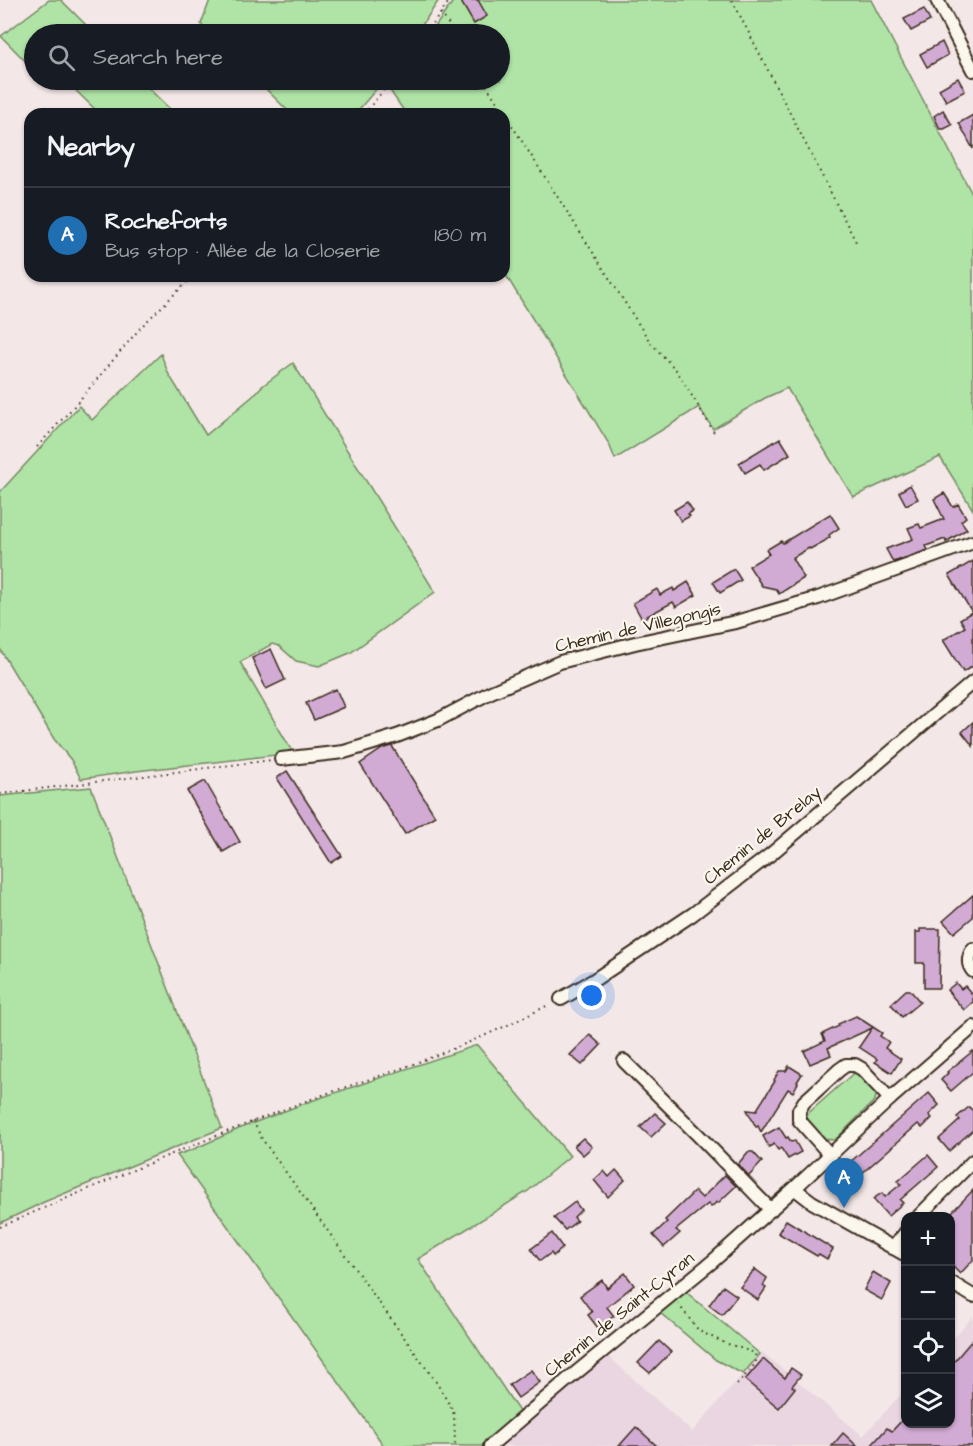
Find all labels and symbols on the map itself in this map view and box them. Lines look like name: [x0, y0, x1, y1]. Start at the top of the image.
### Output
street label: Chemin de Villegongis: [553, 596, 724, 660]
street label: Chemin de Brelay: [698, 780, 827, 891]
your location: [577, 981, 606, 1010]
pin: A: [824, 1158, 864, 1208]
street label: Chemin de Saint-Cyran: [539, 1246, 700, 1384]

